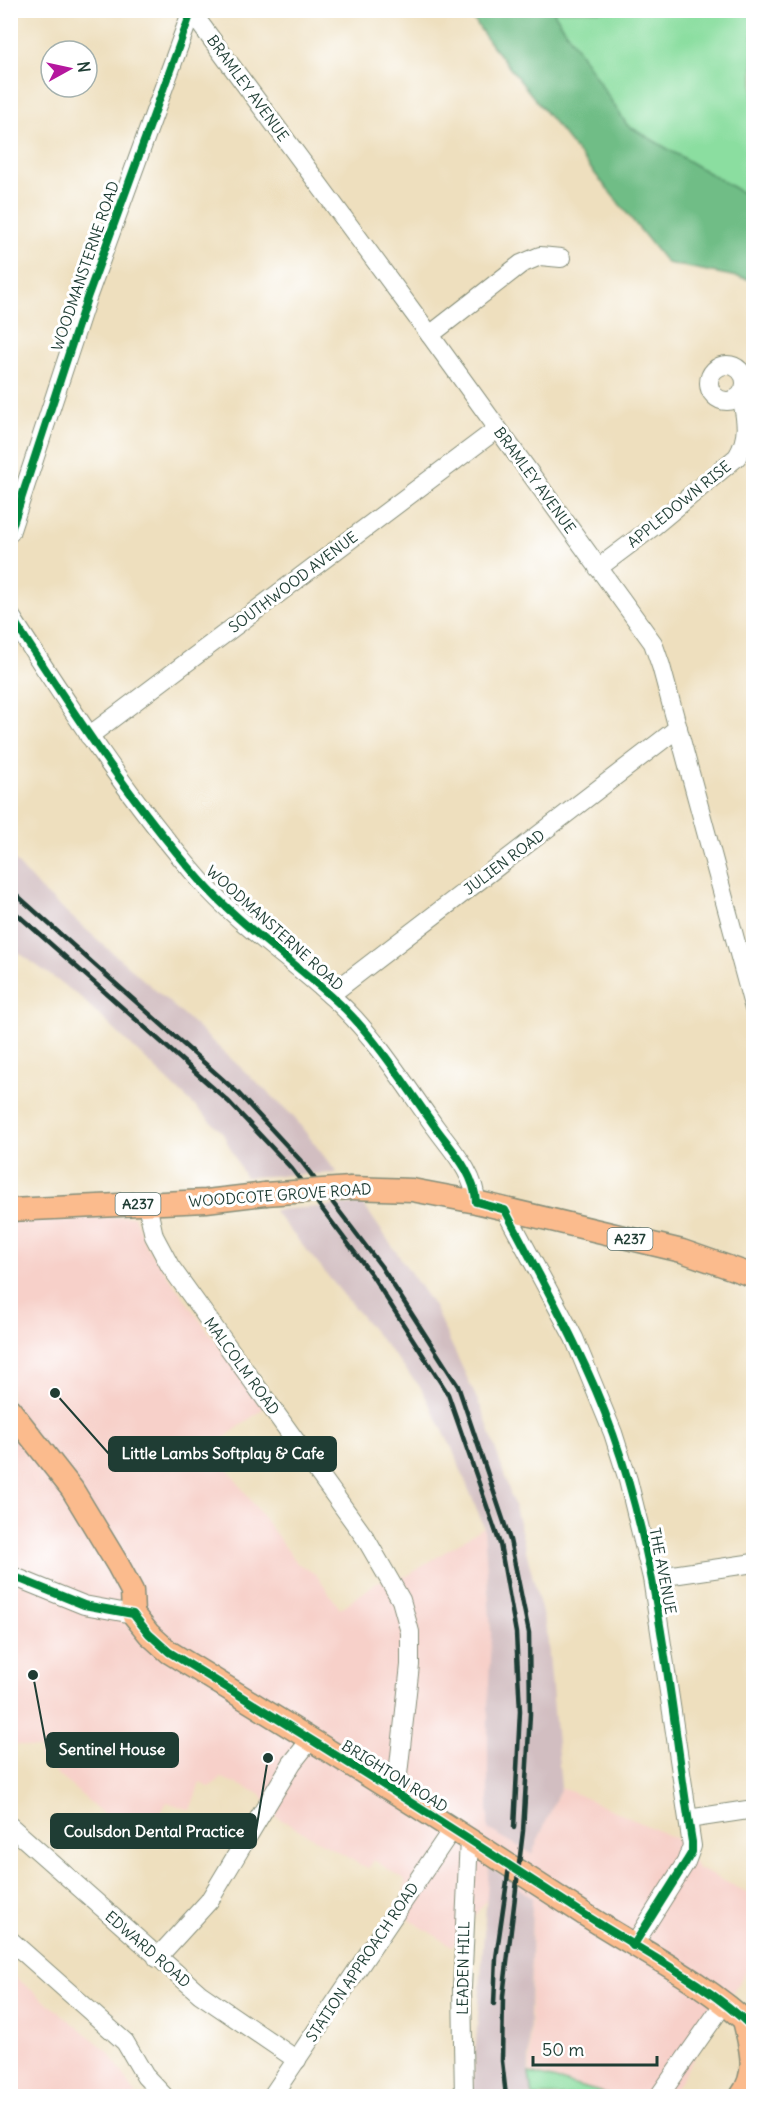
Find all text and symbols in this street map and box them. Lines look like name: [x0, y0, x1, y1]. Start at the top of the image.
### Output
street label: BRAMLEY AVENUE: [203, 31, 293, 145]
north arrow: [39, 39, 99, 99]
text: N: [73, 60, 95, 74]
street label: WOODMANSTERNE ROAD: [47, 179, 123, 353]
street label: BRAMLEY AVENUE: [490, 423, 580, 537]
street label: APPLEDOWN RISE: [623, 456, 735, 552]
street label: SOUTHWOOD AVENUE: [225, 527, 361, 637]
street label: JULIEN ROAD: [460, 825, 548, 899]
street label: WOODMANSTERNE ROAD: [202, 861, 348, 995]
street label: WOODCOTE GROVE ROAD: [188, 1179, 372, 1211]
road number: A237: [116, 1193, 160, 1215]
road number: A237: [608, 1228, 652, 1250]
street label: MALCOLM ROAD: [200, 1314, 284, 1418]
callout: Little Lambs Softplay & Cafe: [109, 1437, 336, 1471]
text: Little Lambs Softplay & Cafe: [122, 1443, 325, 1464]
street label: THE AVENUE: [645, 1526, 681, 1616]
callout: Sentinel House: [47, 1733, 178, 1767]
street label: BRIGHTON ROAD: [338, 1736, 452, 1816]
text: Sentinel House: [59, 1739, 166, 1759]
callout: Coulsdon Dental Practice: [51, 1814, 256, 1848]
text: Coulsdon Dental Practice: [64, 1821, 245, 1841]
street label: STATION APPROACH ROAD: [302, 1879, 422, 2045]
street label: EDWARD ROAD: [101, 1907, 195, 1991]
street label: LEADEN HILL: [453, 1921, 473, 2015]
scale bar: [533, 2029, 658, 2067]
text: 50 m: [542, 2038, 584, 2061]

